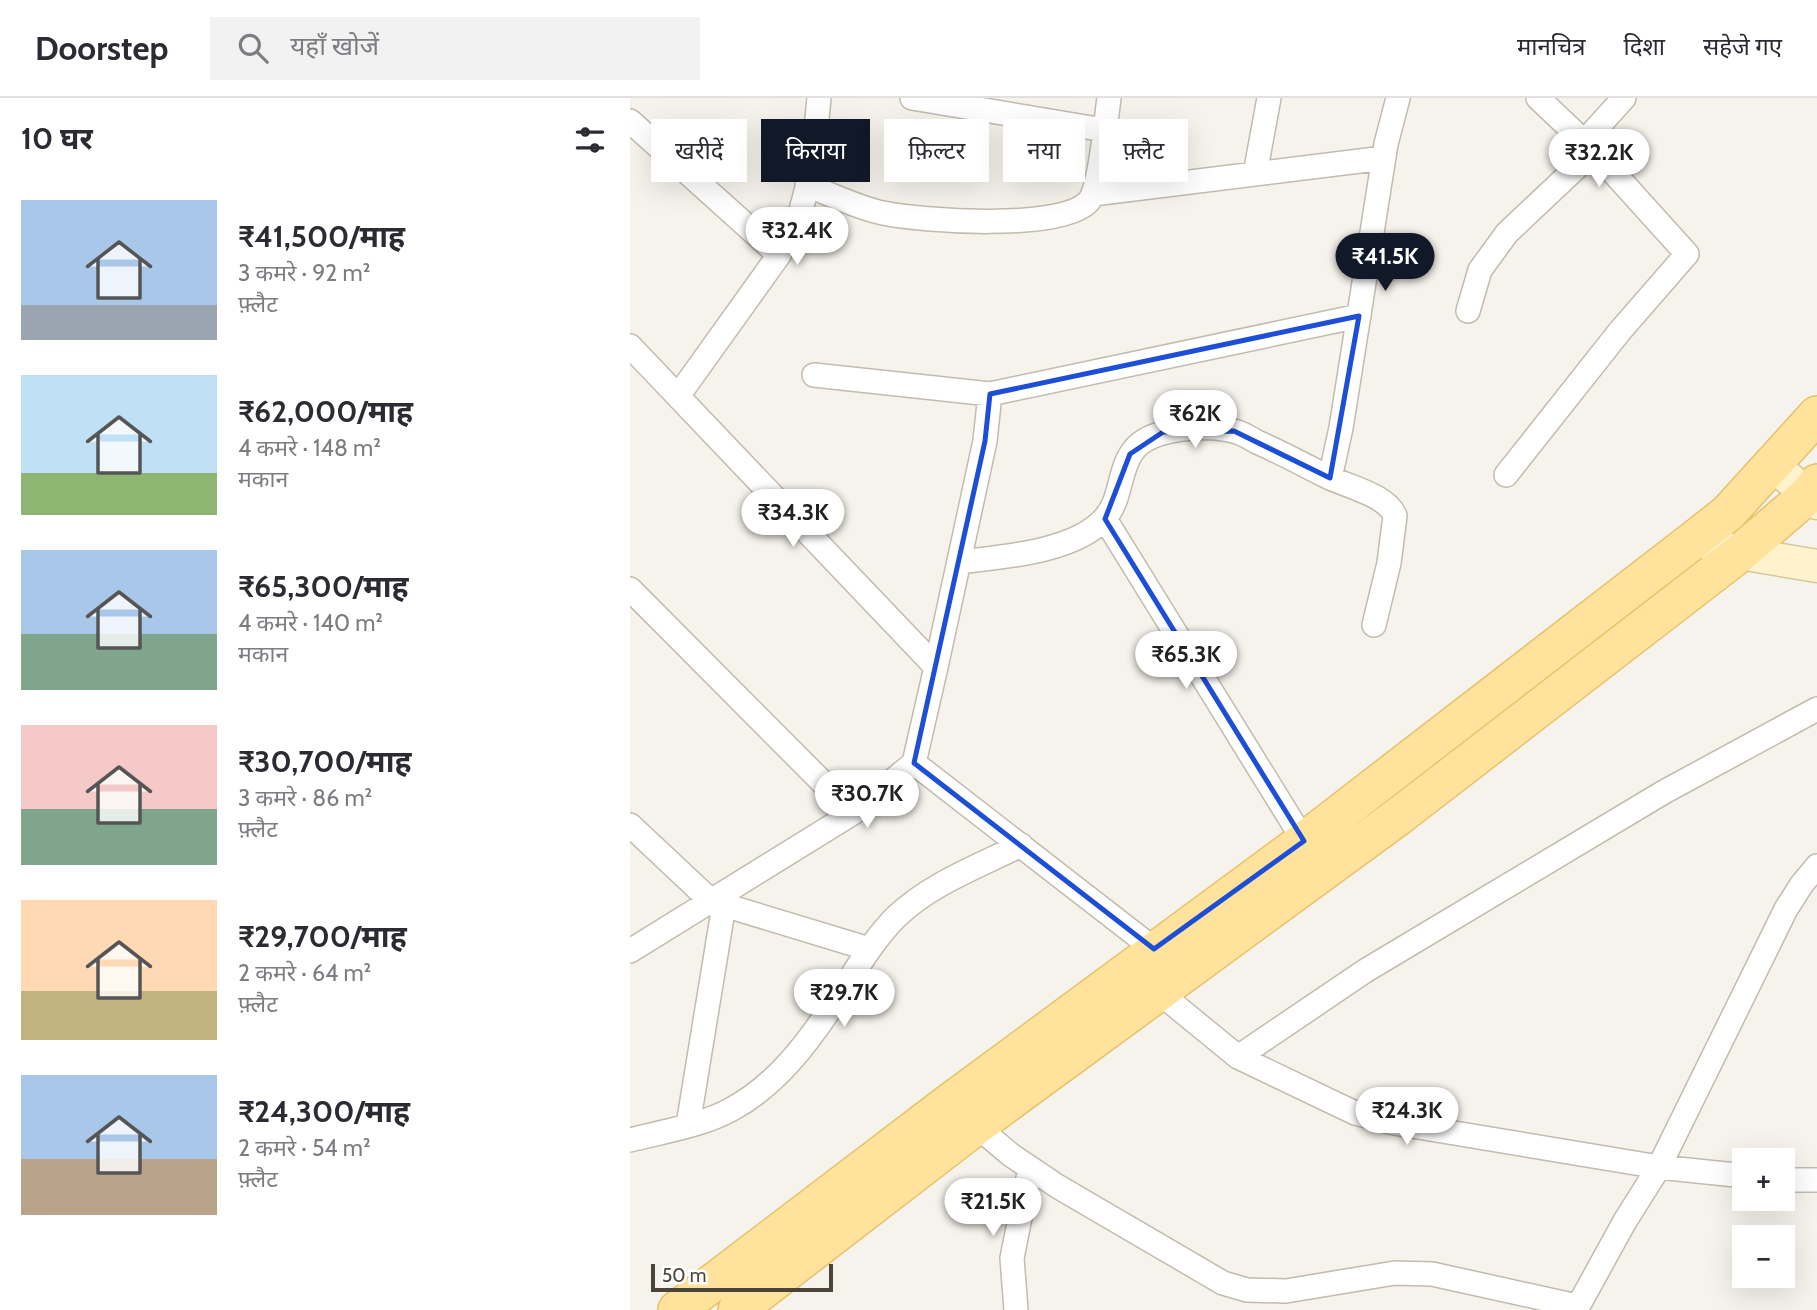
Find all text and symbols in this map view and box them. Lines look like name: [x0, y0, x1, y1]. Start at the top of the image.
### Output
search box: [210, 17, 700, 80]
text: Doorstep: [35, 28, 168, 68]
icon: search: [234, 29, 272, 67]
text: यहाँ खोजें: [290, 30, 379, 62]
text: मानचित्र: [1517, 32, 1586, 61]
text: दिशा: [1624, 32, 1665, 61]
text: सहेजे गए: [1703, 32, 1782, 61]
chip: खरीदें: [651, 119, 747, 182]
chip: किराया: [761, 119, 870, 182]
chip: फ़िल्टर: [884, 119, 989, 182]
chip: नया: [1003, 119, 1085, 182]
chip: फ़्लैट: [1099, 119, 1188, 182]
text: 10 घर: [21, 120, 93, 157]
icon: filters: [571, 121, 609, 159]
pin: ₹32.2K: [1542, 130, 1656, 189]
text: ₹32.2K: [1565, 138, 1633, 166]
pin: ₹32.4K: [740, 208, 854, 267]
text: ₹32.4K: [762, 216, 832, 244]
text: ₹41,500/माह: [238, 218, 405, 255]
icon: home: [77, 228, 161, 312]
pin: ₹41.5K: [1328, 234, 1442, 293]
text: ₹41.5K: [1352, 242, 1419, 270]
text: 3 कमरे · 92 m²: [238, 259, 370, 287]
text: फ़्लैट: [238, 290, 278, 318]
pin: ₹62K: [1154, 390, 1236, 450]
text: ₹62,000/माह: [238, 393, 413, 430]
text: ₹62K: [1169, 399, 1221, 427]
icon: home: [77, 403, 161, 487]
text: 4 कमरे · 148 m²: [238, 434, 381, 462]
text: मकान: [238, 465, 288, 493]
pin: ₹34.3K: [736, 490, 850, 549]
text: ₹34.3K: [757, 498, 829, 526]
text: ₹65,300/माह: [238, 568, 409, 605]
icon: home: [77, 578, 161, 662]
text: 4 कमरे · 140 m²: [238, 609, 383, 637]
pin: ₹65.3K: [1129, 632, 1243, 691]
text: मकान: [238, 640, 288, 668]
text: ₹65.3K: [1151, 640, 1221, 668]
text: ₹30,700/माह: [238, 743, 411, 780]
icon: home: [77, 753, 161, 837]
pin: ₹30.7K: [810, 770, 924, 830]
text: ₹30.7K: [831, 779, 903, 807]
text: 3 कमरे · 86 m²: [238, 784, 372, 812]
text: फ़्लैट: [238, 815, 278, 843]
text: ₹29,700/माह: [238, 918, 407, 955]
icon: home: [77, 928, 161, 1012]
text: 2 कमरे · 64 m²: [238, 959, 371, 987]
pin: ₹29.7K: [787, 970, 901, 1029]
text: ₹29.7K: [810, 978, 878, 1006]
text: फ़्लैट: [238, 990, 278, 1018]
pin: ₹24.3K: [1350, 1088, 1464, 1147]
text: ₹24,300/माह: [238, 1093, 410, 1130]
text: ₹24.3K: [1372, 1096, 1442, 1124]
icon: home: [77, 1103, 161, 1187]
text: 2 कमरे · 54 m²: [238, 1134, 371, 1162]
map controls: [1732, 1148, 1795, 1288]
button: +: [1732, 1148, 1795, 1211]
text: फ़्लैट: [238, 1165, 278, 1193]
pin: ₹21.5K: [936, 1178, 1050, 1238]
text: ₹21.5K: [960, 1187, 1026, 1215]
button: −: [1732, 1225, 1795, 1288]
scale bar: [651, 1261, 833, 1293]
text: 50 m: [662, 1264, 706, 1287]

